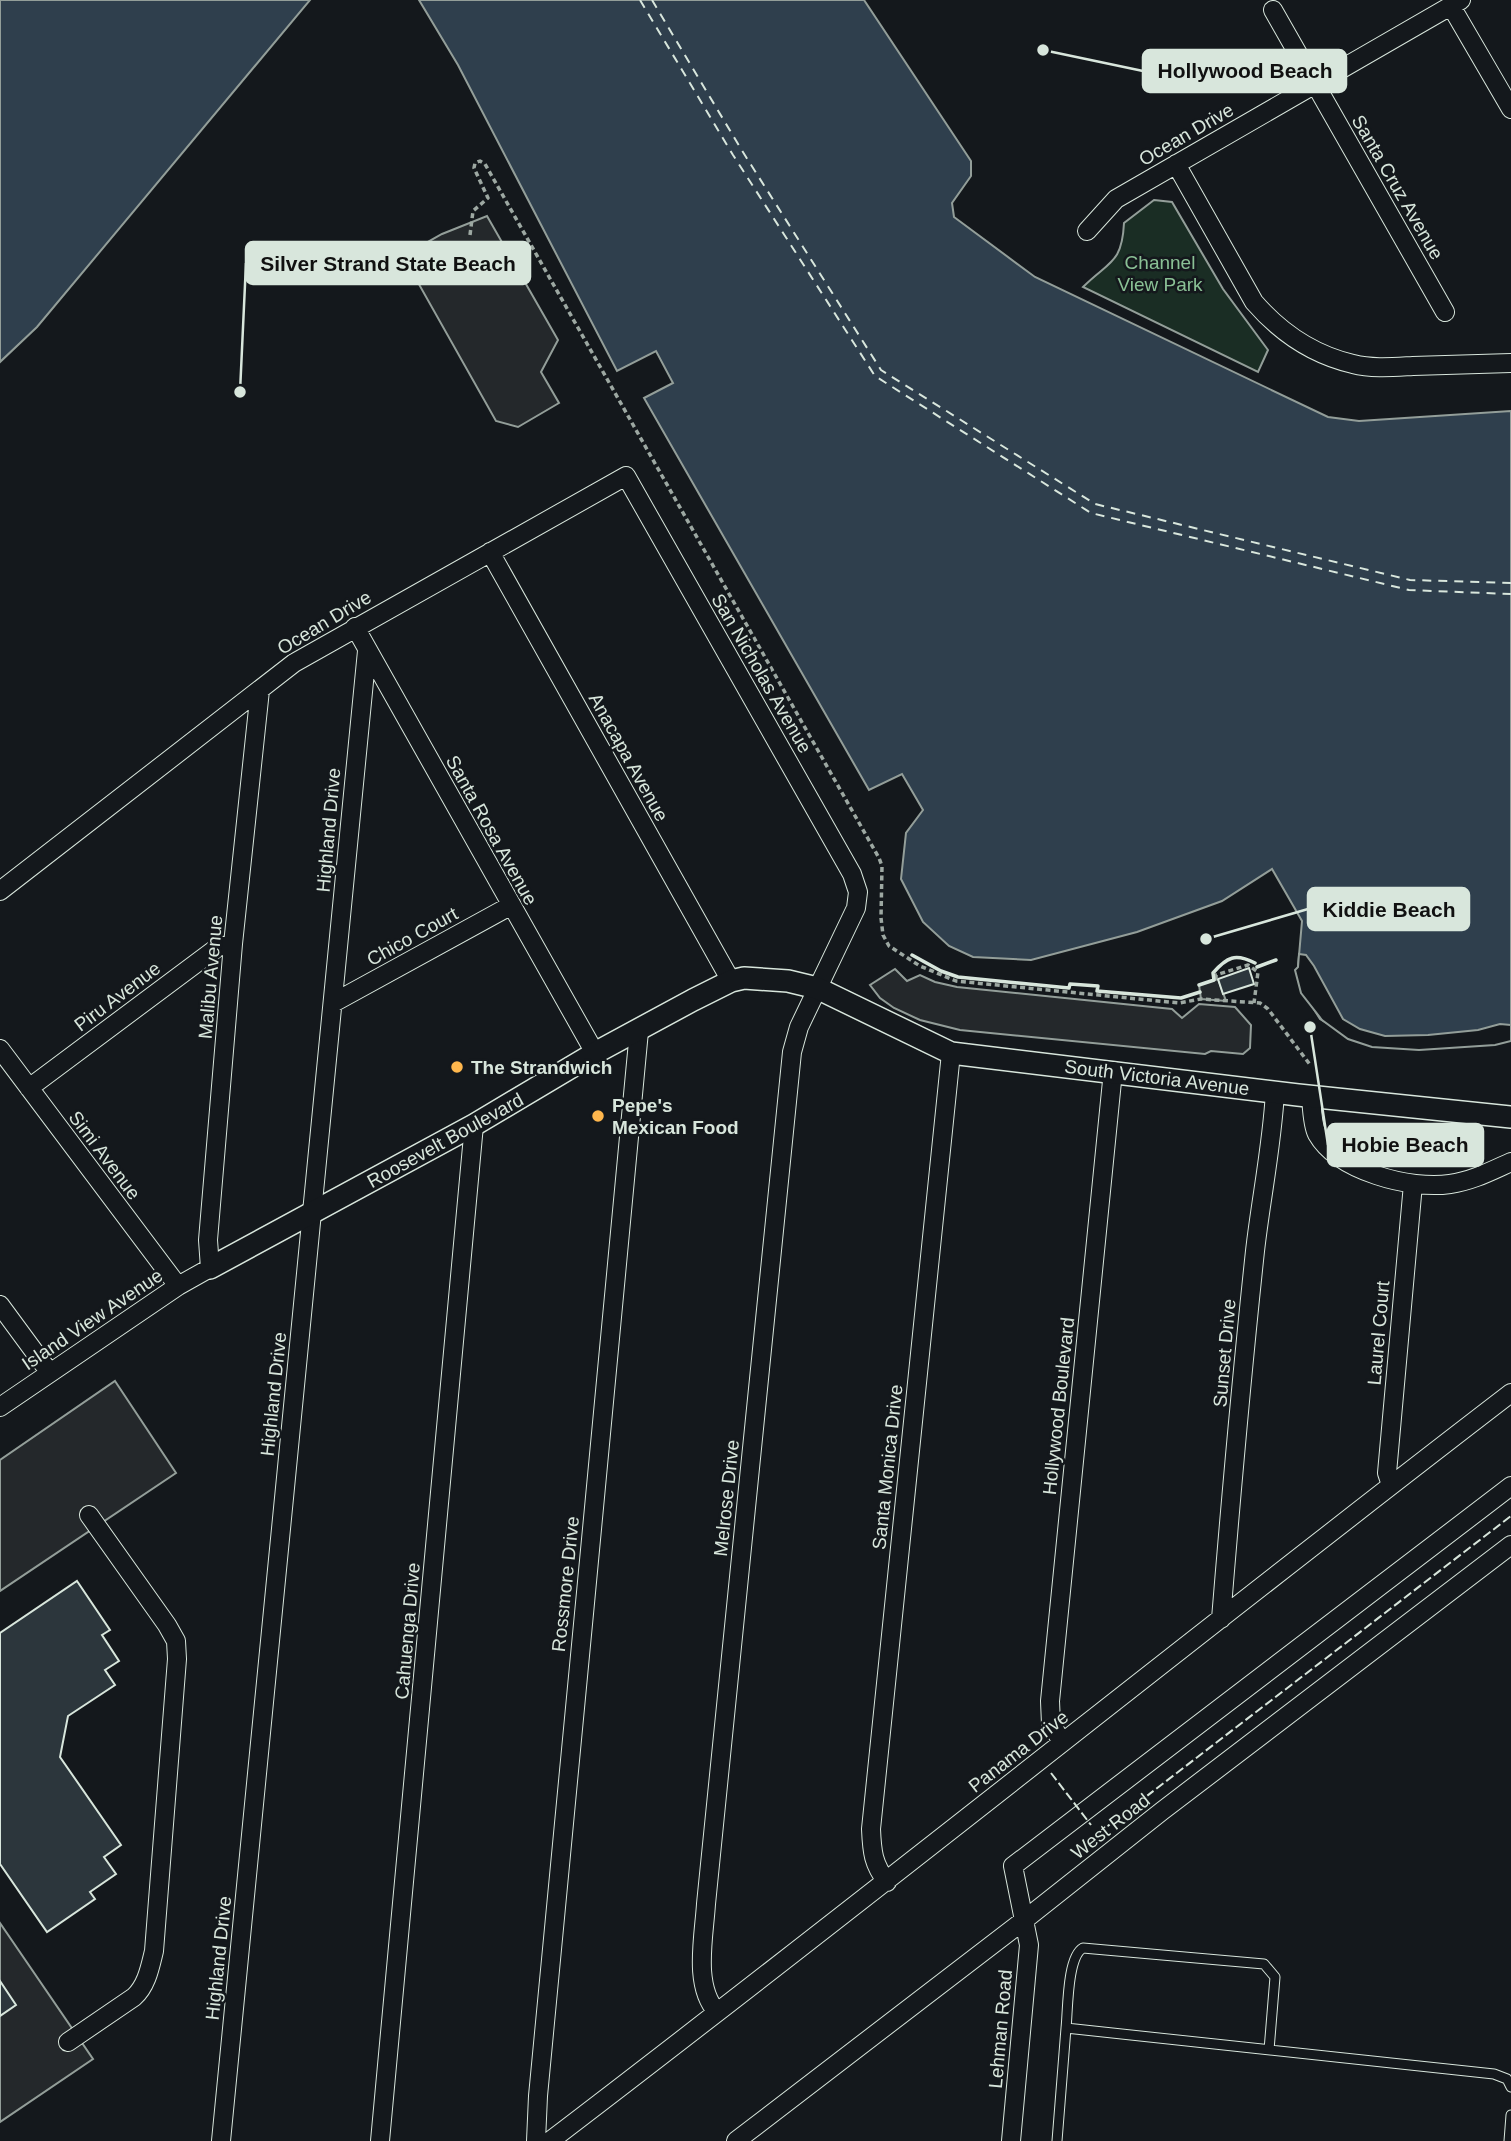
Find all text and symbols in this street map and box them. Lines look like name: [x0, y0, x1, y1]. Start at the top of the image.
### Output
callout: Hollywood Beach: [1143, 50, 1346, 92]
text: Hollywood Beach: [1157, 59, 1333, 82]
street label: Ocean Drive: [1135, 99, 1237, 170]
street label: Santa Cruz Avenue: [1348, 111, 1448, 263]
callout: Silver Strand State Beach: [246, 242, 530, 284]
text: Silver Strand State Beach: [260, 252, 516, 275]
park label: Channel View Park: [1117, 252, 1203, 295]
street label: Ocean Drive: [274, 586, 375, 659]
street label: San Nicholas Avenue: [707, 590, 816, 757]
street label: Anacapa Avenue: [585, 689, 672, 825]
street label: Santa Rosa Avenue: [442, 752, 541, 909]
street label: Highland Drive: [313, 767, 344, 893]
callout: Kiddie Beach: [1308, 888, 1469, 930]
text: Kiddie Beach: [1322, 898, 1456, 921]
street label: Chico Court: [363, 903, 462, 970]
street label: Malibu Avenue: [195, 914, 226, 1040]
street label: Piru Avenue: [70, 957, 164, 1036]
street label: South Victoria Avenue: [1063, 1056, 1251, 1099]
place label: The Strandwich: [471, 1057, 612, 1078]
marker: The Strandwich: [449, 1059, 465, 1075]
street label: Roosevelt Boulevard: [363, 1089, 527, 1192]
place label: Pepe's Mexican Food: [612, 1095, 739, 1138]
street label: Simi Avenue: [65, 1107, 145, 1204]
marker: Pepe's Mexican Food: [590, 1108, 606, 1124]
callout: Hobie Beach: [1328, 1124, 1483, 1166]
text: Hobie Beach: [1341, 1133, 1469, 1156]
street label: Island View Avenue: [18, 1265, 167, 1374]
street label: Laurel Court: [1363, 1279, 1394, 1386]
street label: Sunset Drive: [1209, 1298, 1240, 1408]
street label: Hollywood Boulevard: [1039, 1316, 1078, 1496]
street label: Highland Drive: [257, 1331, 290, 1457]
street label: Santa Monica Drive: [868, 1384, 907, 1551]
street label: Melrose Drive: [710, 1439, 743, 1557]
street label: Rossmore Drive: [548, 1515, 583, 1653]
street label: Cahuenga Drive: [391, 1562, 424, 1700]
street label: Panama Drive: [964, 1706, 1072, 1797]
street label: West Road: [1067, 1789, 1154, 1863]
street label: Highland Drive: [202, 1895, 235, 2021]
street label: Lehman Road: [985, 1969, 1016, 2089]

